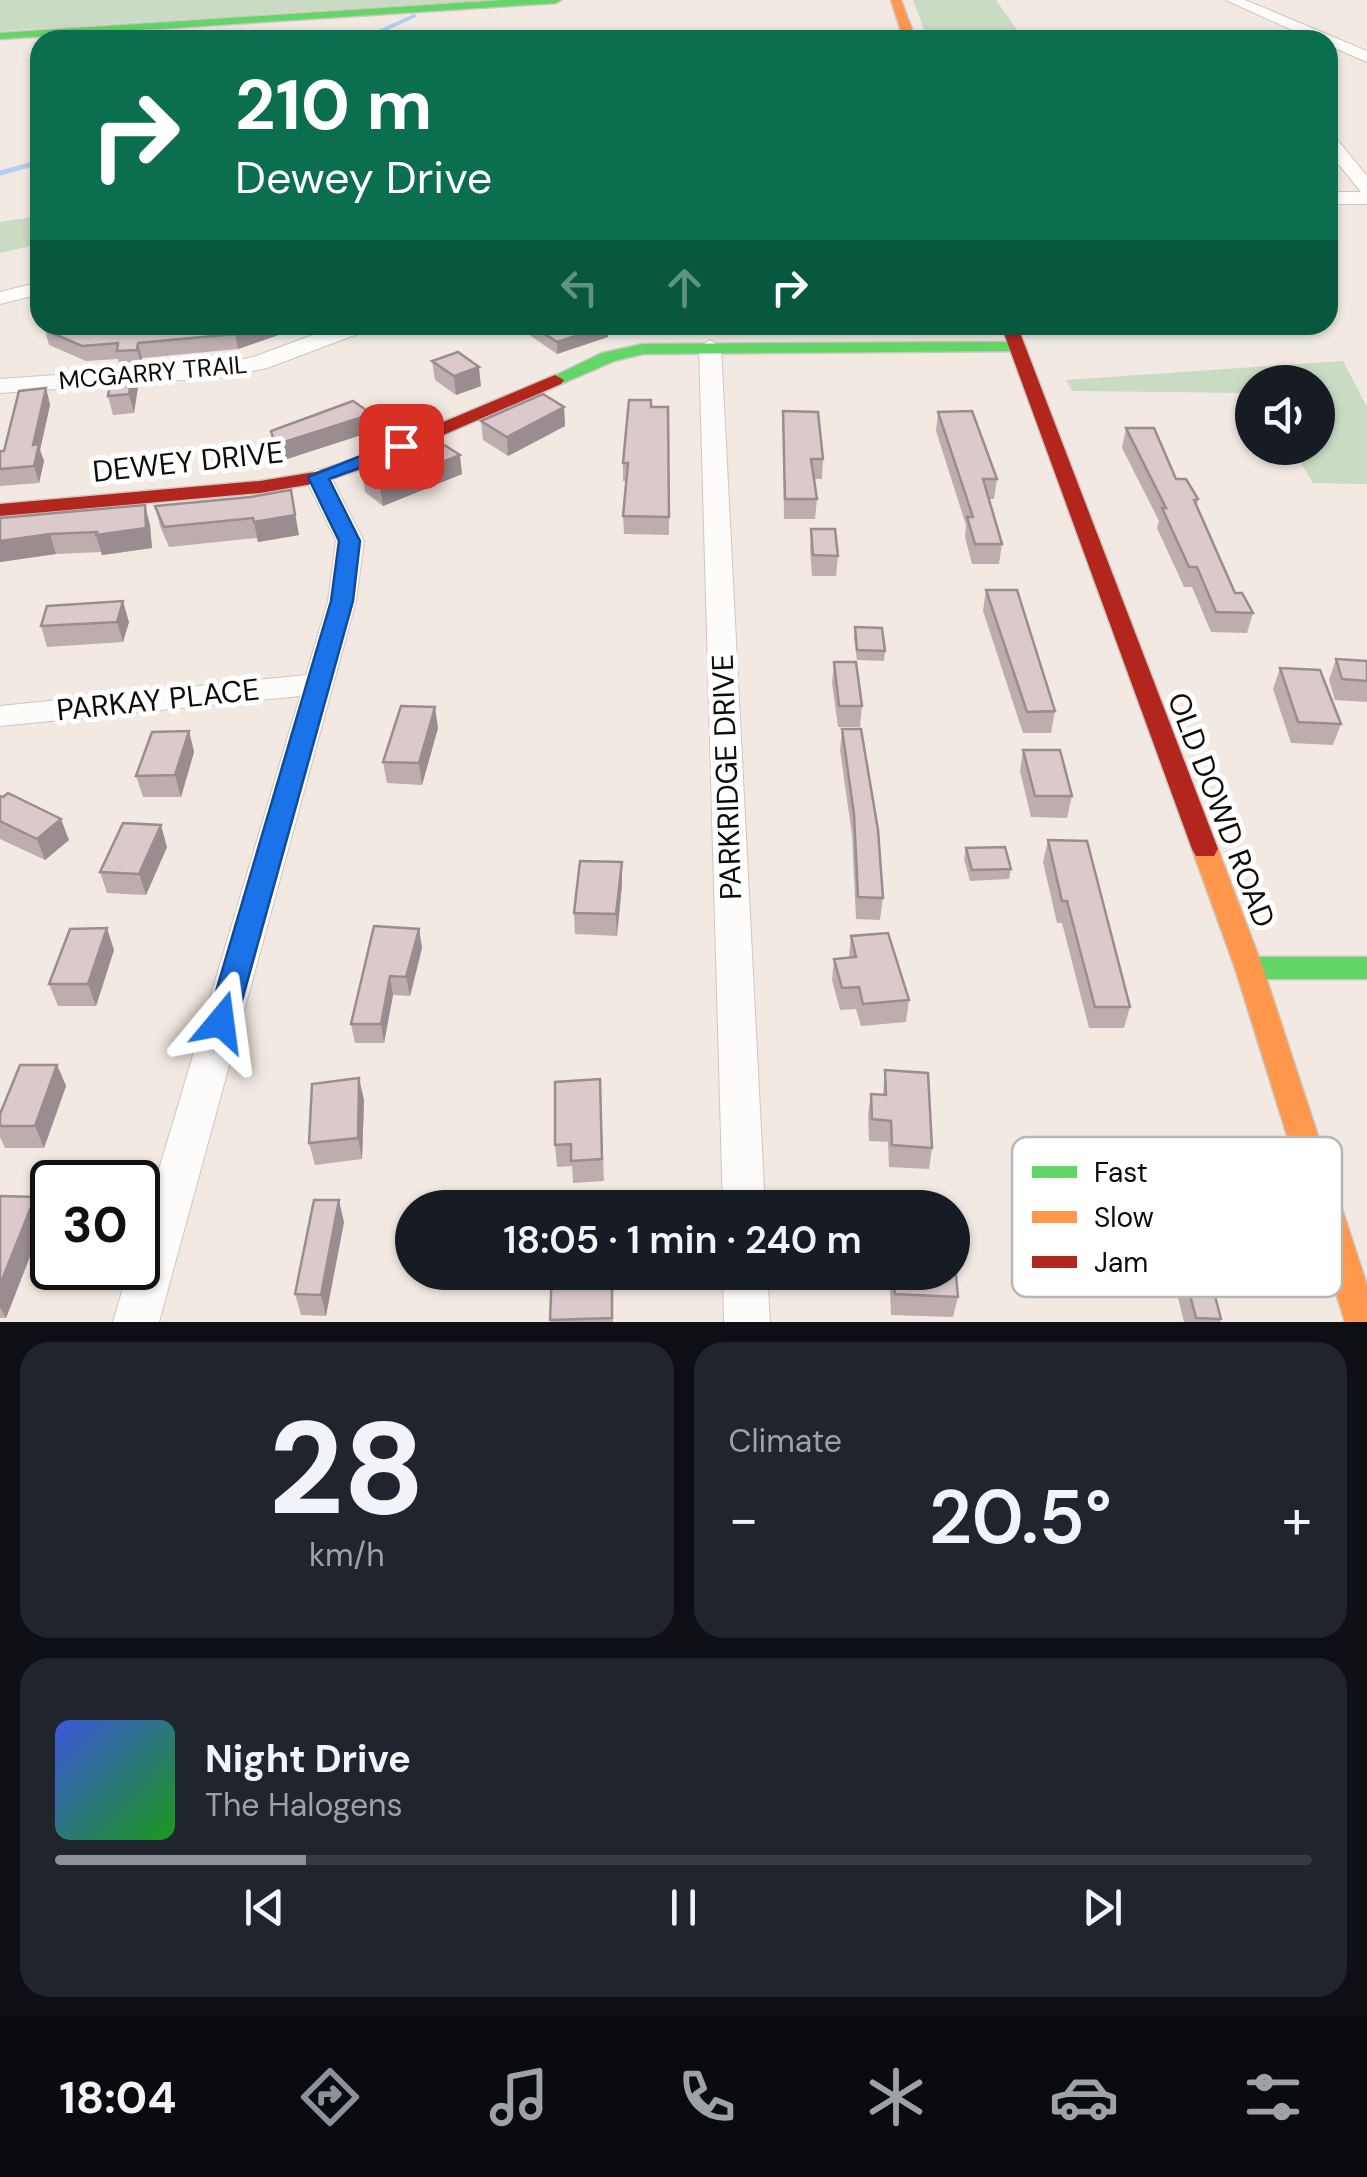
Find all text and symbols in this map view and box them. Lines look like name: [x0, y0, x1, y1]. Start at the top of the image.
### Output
text: 210 m: [235, 60, 432, 151]
icon: right: [70, 70, 200, 200]
text: Dewey Drive: [235, 148, 492, 207]
icon: left: [552, 260, 607, 315]
icon: ahead: [657, 260, 712, 315]
icon: right: [762, 260, 817, 315]
street label: MCGARRY TRAIL: [57, 348, 249, 397]
map controls: [1235, 365, 1335, 465]
button: sound: [1235, 365, 1335, 465]
pin: [359, 404, 444, 489]
icon: arrive: [374, 419, 429, 474]
street label: DEWEY DRIVE: [91, 432, 285, 491]
street label: PARKRIDGE DRIVE: [703, 654, 750, 900]
street label: PARKAY PLACE: [55, 669, 261, 730]
street label: OLD DOWD ROAD: [1159, 687, 1284, 933]
position arrow: [169, 970, 273, 1074]
legend: [1012, 1137, 1342, 1297]
text: Fast: [1094, 1154, 1148, 1191]
speed limit sign: 30: [30, 1160, 160, 1290]
text: Slow: [1094, 1199, 1154, 1236]
text: 18:05 · 1 min · 240 m: [503, 1215, 862, 1265]
text: Jam: [1094, 1244, 1148, 1281]
text: 28: [269, 1384, 425, 1553]
text: Climate: [729, 1420, 842, 1462]
text: 20.5°: [929, 1469, 1112, 1566]
text: −: [729, 1483, 759, 1555]
text: +: [1282, 1483, 1312, 1555]
text: km/h: [309, 1534, 385, 1576]
text: Night Drive: [205, 1734, 411, 1784]
text: The Halogens: [205, 1784, 403, 1826]
icon: previous: [237, 1880, 292, 1935]
icon: pause: [656, 1880, 711, 1935]
icon: next: [1075, 1880, 1130, 1935]
icon: directions: [295, 2062, 365, 2132]
icon: music: [484, 2062, 554, 2132]
icon: phone: [672, 2062, 742, 2132]
icon: climate: [861, 2062, 931, 2132]
icon: car: [1049, 2062, 1119, 2132]
icon: filters: [1238, 2062, 1308, 2132]
text: 18:04: [59, 2068, 177, 2127]

